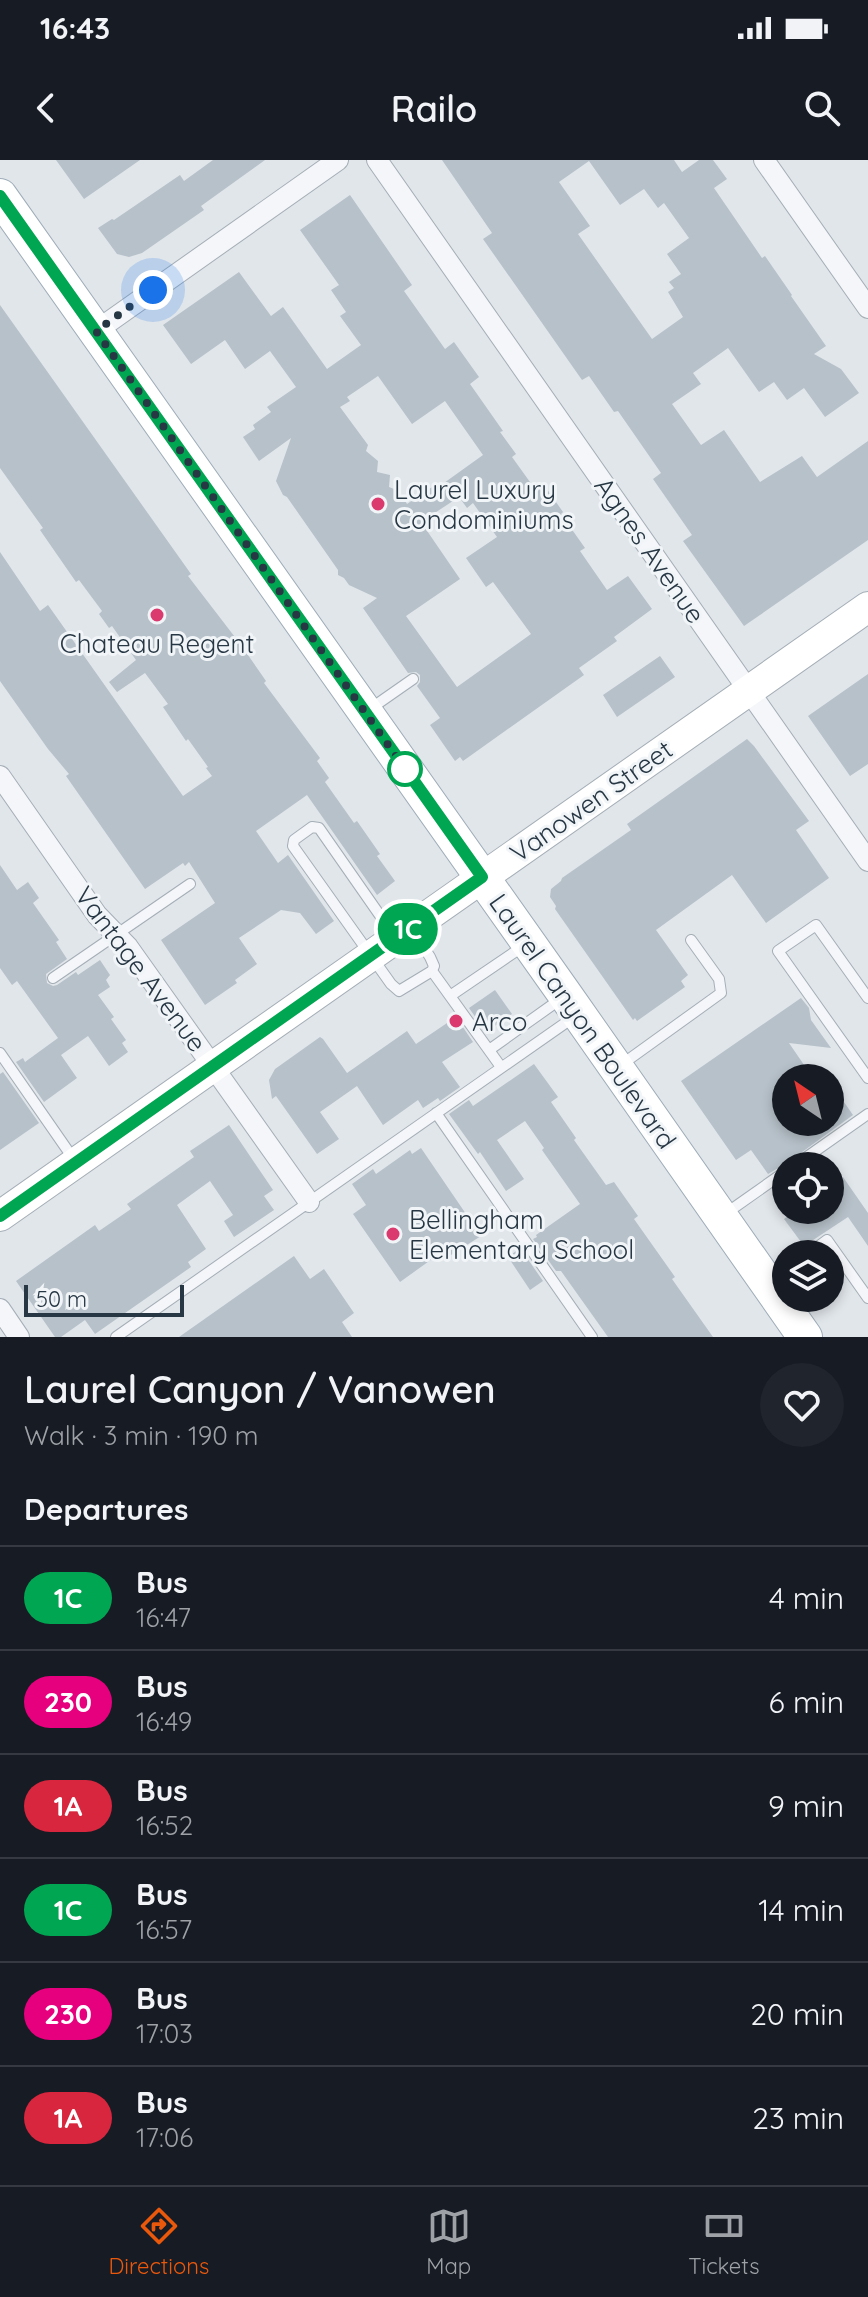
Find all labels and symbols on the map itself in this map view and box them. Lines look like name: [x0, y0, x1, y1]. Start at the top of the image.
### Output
your location: [133, 270, 173, 310]
street label: Agnes Avenue: [587, 471, 713, 629]
place label: Laurel Luxury Condominiums: [394, 473, 574, 536]
marker: Laurel Luxury Condominiums: [369, 495, 387, 513]
marker: Chateau Regent: [148, 606, 166, 624]
place label: Chateau Regent: [60, 627, 254, 660]
street label: Vanowen Street: [503, 733, 679, 869]
unlabelled marker: [388, 752, 422, 786]
street label: Vantage Avenue: [68, 880, 214, 1058]
street label: Laurel Canyon Boulevard: [482, 887, 684, 1155]
line badge: 1C: [372, 903, 444, 955]
place label: Arco: [472, 1005, 527, 1038]
marker: Arco: [447, 1012, 465, 1030]
north arrow: [772, 1064, 844, 1136]
place label: Bellingham Elementary School: [409, 1203, 634, 1266]
marker: Bellingham Elementary School: [384, 1225, 402, 1243]
scale bar: [24, 1281, 184, 1317]

